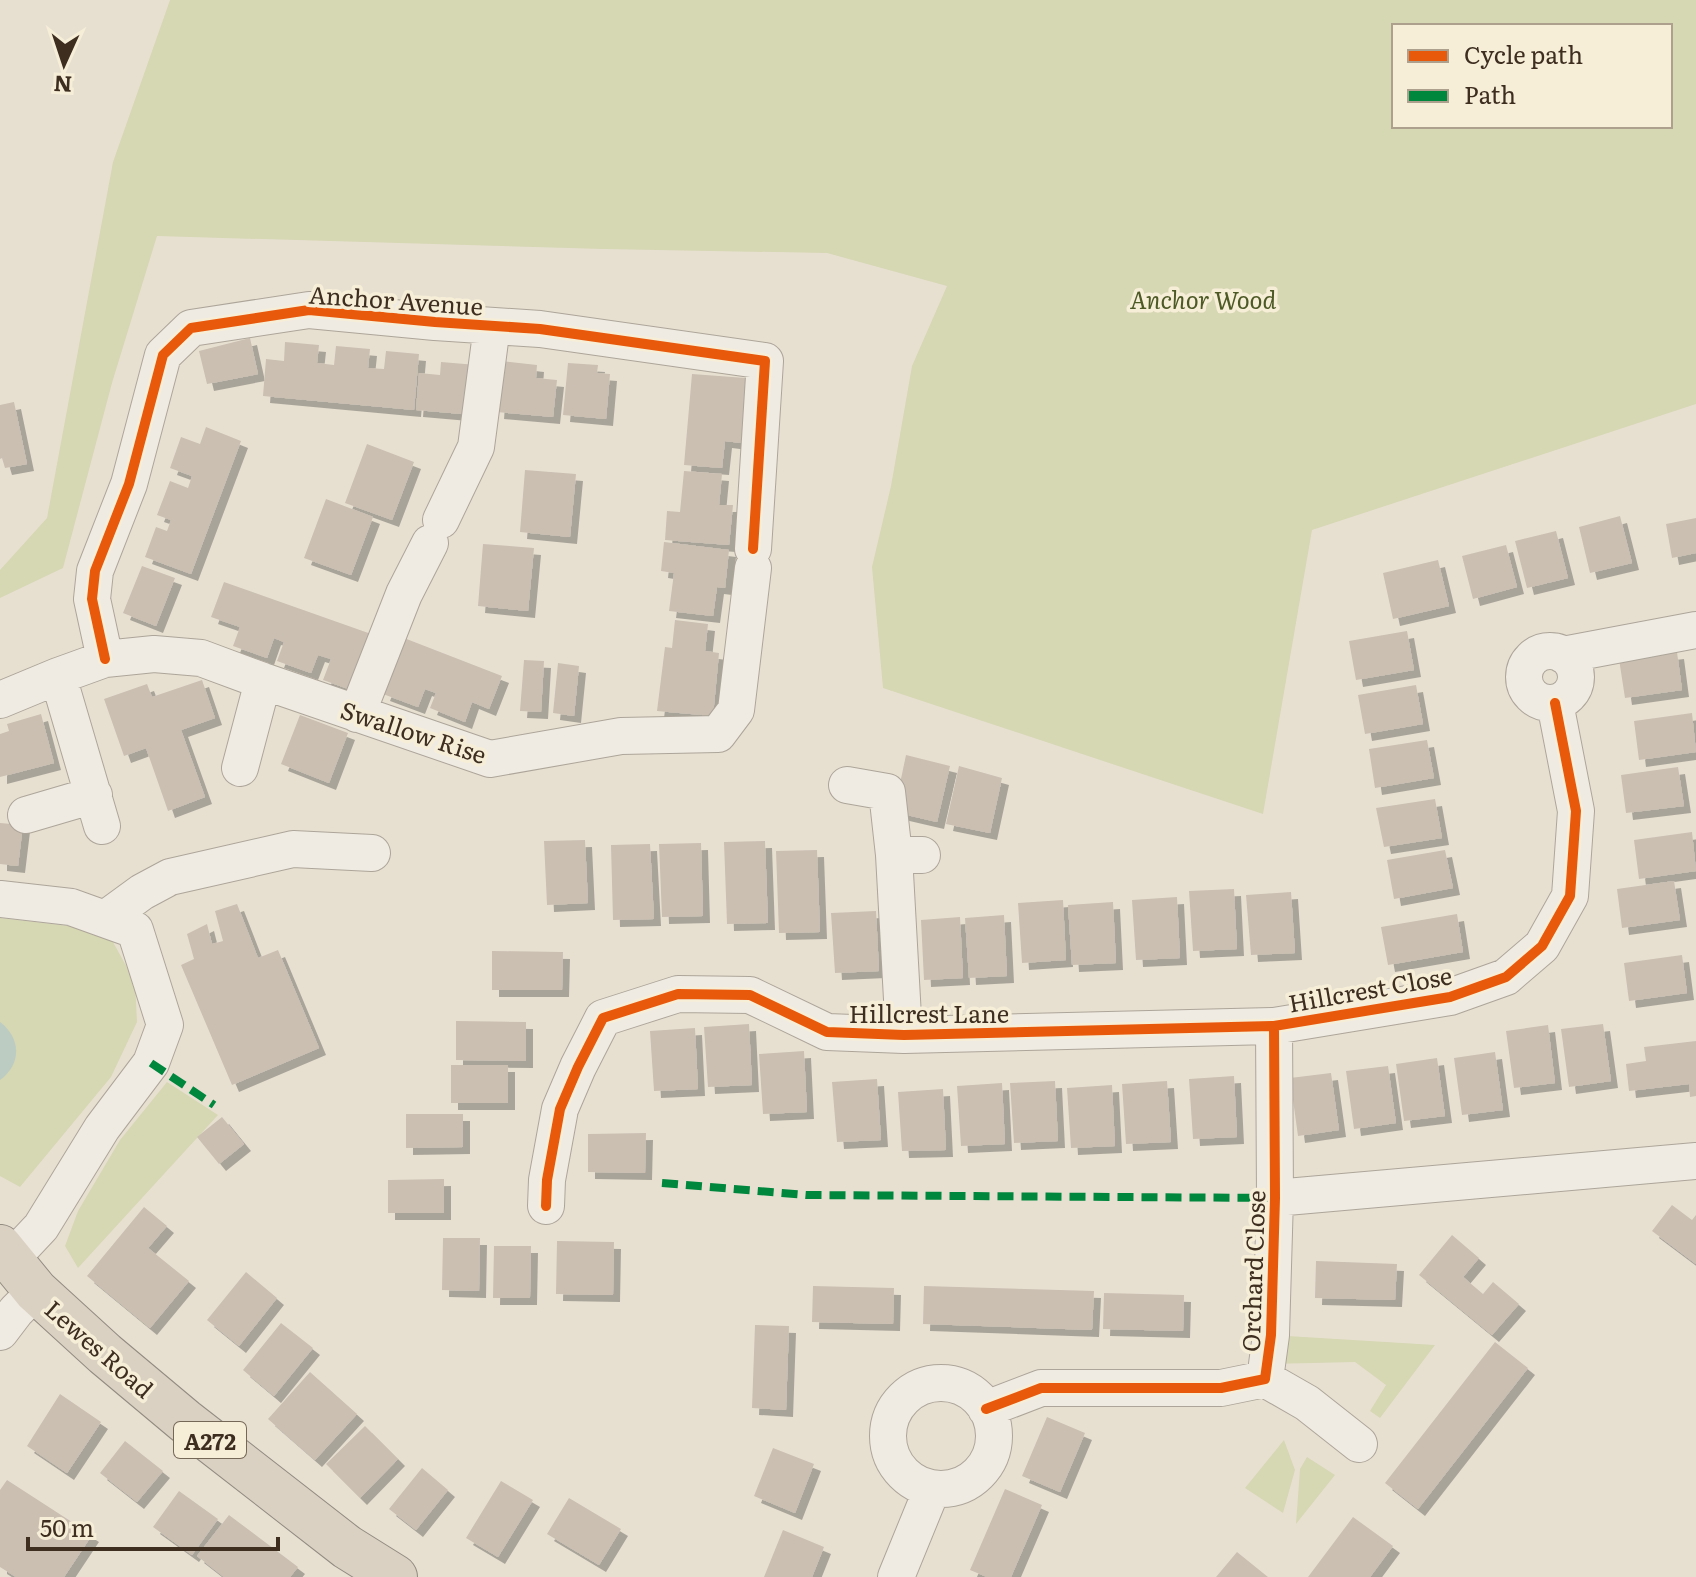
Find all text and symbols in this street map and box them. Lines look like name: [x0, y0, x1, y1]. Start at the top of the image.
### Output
north arrow: [24, 24, 104, 104]
legend: [1392, 24, 1672, 128]
text: Cycle path: [1464, 36, 1583, 71]
text: N: [53, 69, 73, 102]
text: Path: [1464, 76, 1516, 111]
street label: Anchor Avenue: [308, 275, 484, 323]
park label: Anchor Wood: [1130, 281, 1277, 316]
street label: Swallow Rise: [337, 691, 491, 771]
street label: Hillcrest Close: [1285, 956, 1455, 1020]
street label: Hillcrest Lane: [849, 995, 1009, 1030]
street label: Orchard Close: [1232, 1190, 1272, 1352]
street label: Lewes Road: [38, 1291, 162, 1405]
road number: A272: [174, 1422, 246, 1458]
scale bar: [28, 1501, 278, 1551]
text: 50 m: [40, 1509, 94, 1544]

